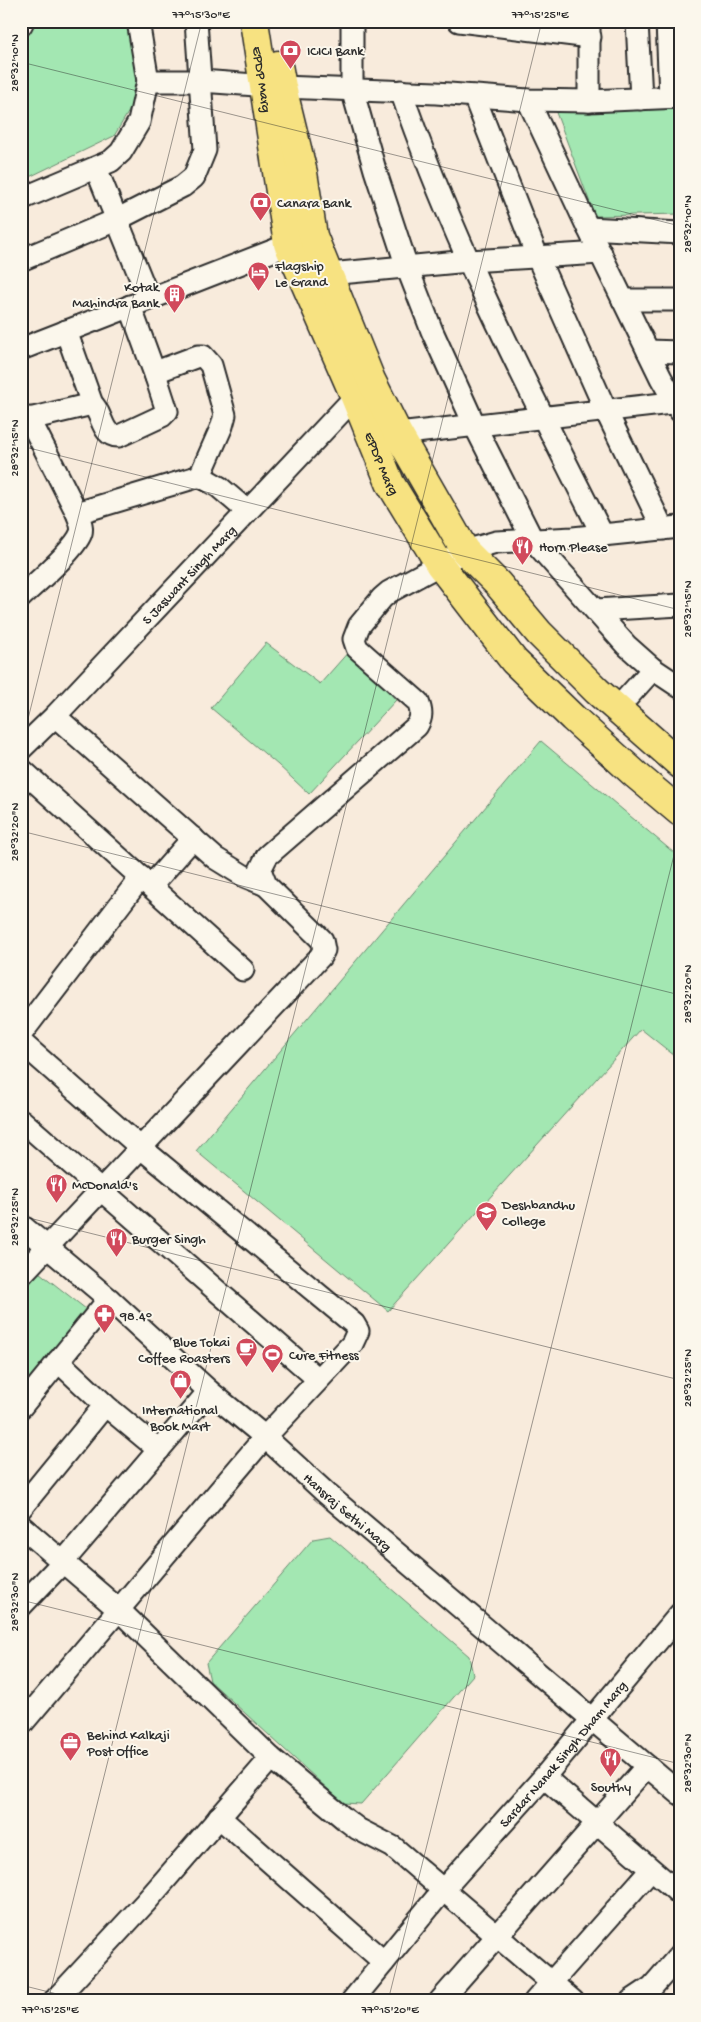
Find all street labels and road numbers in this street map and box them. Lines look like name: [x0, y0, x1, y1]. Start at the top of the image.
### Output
street label: EPDP Marg: [247, 45, 274, 114]
street label: EPDP Marg: [359, 430, 401, 499]
street label: S Jaswant Singh Marg: [139, 523, 241, 629]
street label: Hansraj Sethi Marg: [299, 1470, 394, 1556]
street label: Sardar Nanak Singh Dham Marg: [497, 1678, 632, 1832]

